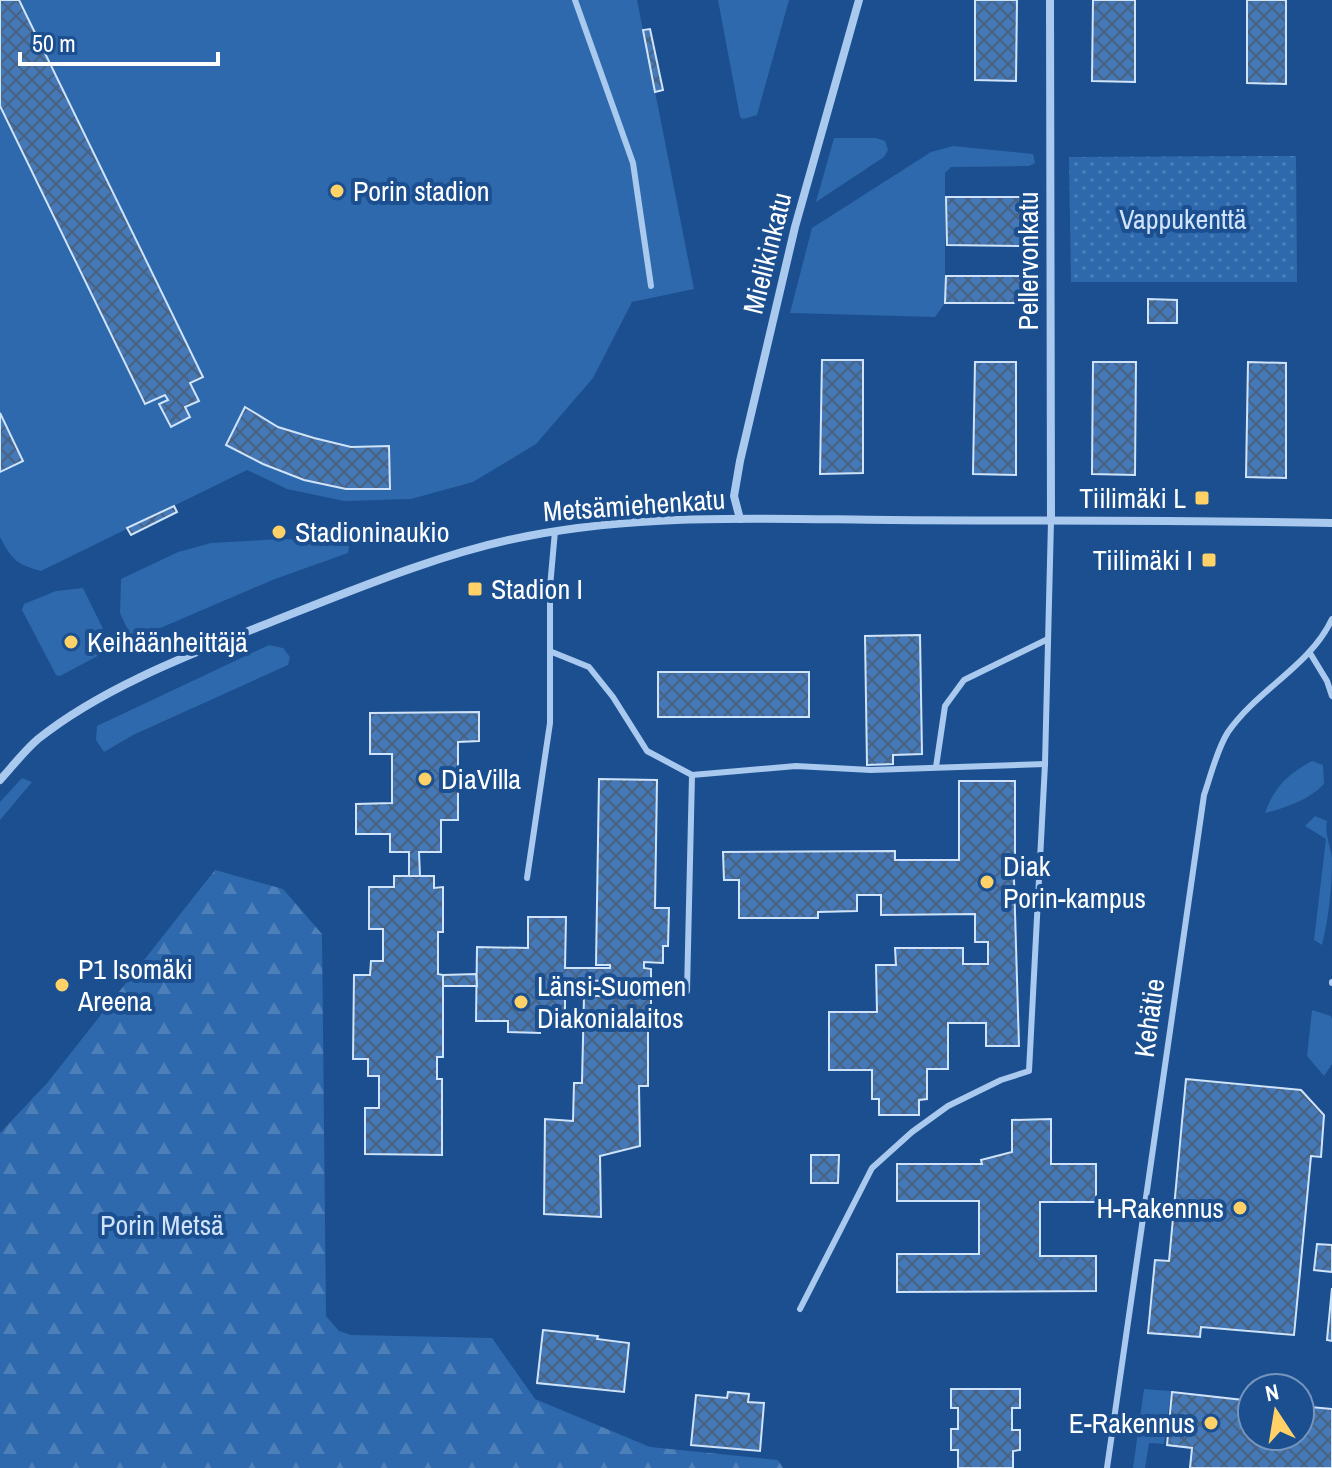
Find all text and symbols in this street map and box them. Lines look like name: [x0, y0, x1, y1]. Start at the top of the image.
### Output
scale bar: [20, 16, 218, 66]
text: 50 m: [32, 27, 76, 59]
place label: Porin stadion: [353, 172, 490, 210]
marker: Porin stadion: [328, 182, 346, 200]
street label: Mielikinkatu: [734, 188, 800, 318]
street label: Pellervonkatu: [1009, 191, 1047, 331]
park label: Vappukenttä: [1119, 200, 1247, 238]
place label: Tiilimäki L: [1079, 479, 1186, 517]
street label: Metsämiehenkatu: [542, 480, 726, 530]
marker: Tiilimäki L: [1193, 489, 1211, 507]
place label: Stadioninaukio: [295, 513, 449, 551]
marker: Stadioninaukio: [270, 523, 288, 541]
place label: Tiilimäki I: [1093, 541, 1193, 579]
marker: Tiilimäki I: [1200, 551, 1218, 569]
place label: Stadion I: [491, 570, 583, 608]
marker: Stadion I: [466, 580, 484, 598]
place label: Keihäänheittäjä: [87, 623, 248, 661]
marker: Keihäänheittäjä: [62, 633, 80, 651]
place label: DiaVilla: [441, 760, 521, 798]
marker: DiaVilla: [416, 770, 434, 788]
place label: Diak Porin-kampus: [1003, 847, 1146, 917]
marker: Diak Porin-kampus: [978, 873, 996, 891]
place label: P1 Isomäki Areena: [77, 950, 193, 1020]
place label: Länsi-Suomen Diakonialaitos: [537, 967, 686, 1037]
marker: P1 Isomäki Areena: [53, 976, 71, 994]
street label: Kehätie: [1125, 976, 1173, 1060]
marker: Länsi-Suomen Diakonialaitos: [512, 993, 530, 1011]
place label: H-Rakennus: [1096, 1189, 1224, 1227]
marker: H-Rakennus: [1231, 1199, 1249, 1217]
park label: Porin Metsä: [100, 1206, 224, 1244]
north arrow: [1236, 1372, 1316, 1452]
text: N: [1262, 1376, 1281, 1408]
place label: E-Rakennus: [1069, 1404, 1195, 1442]
marker: E-Rakennus: [1202, 1414, 1220, 1432]

